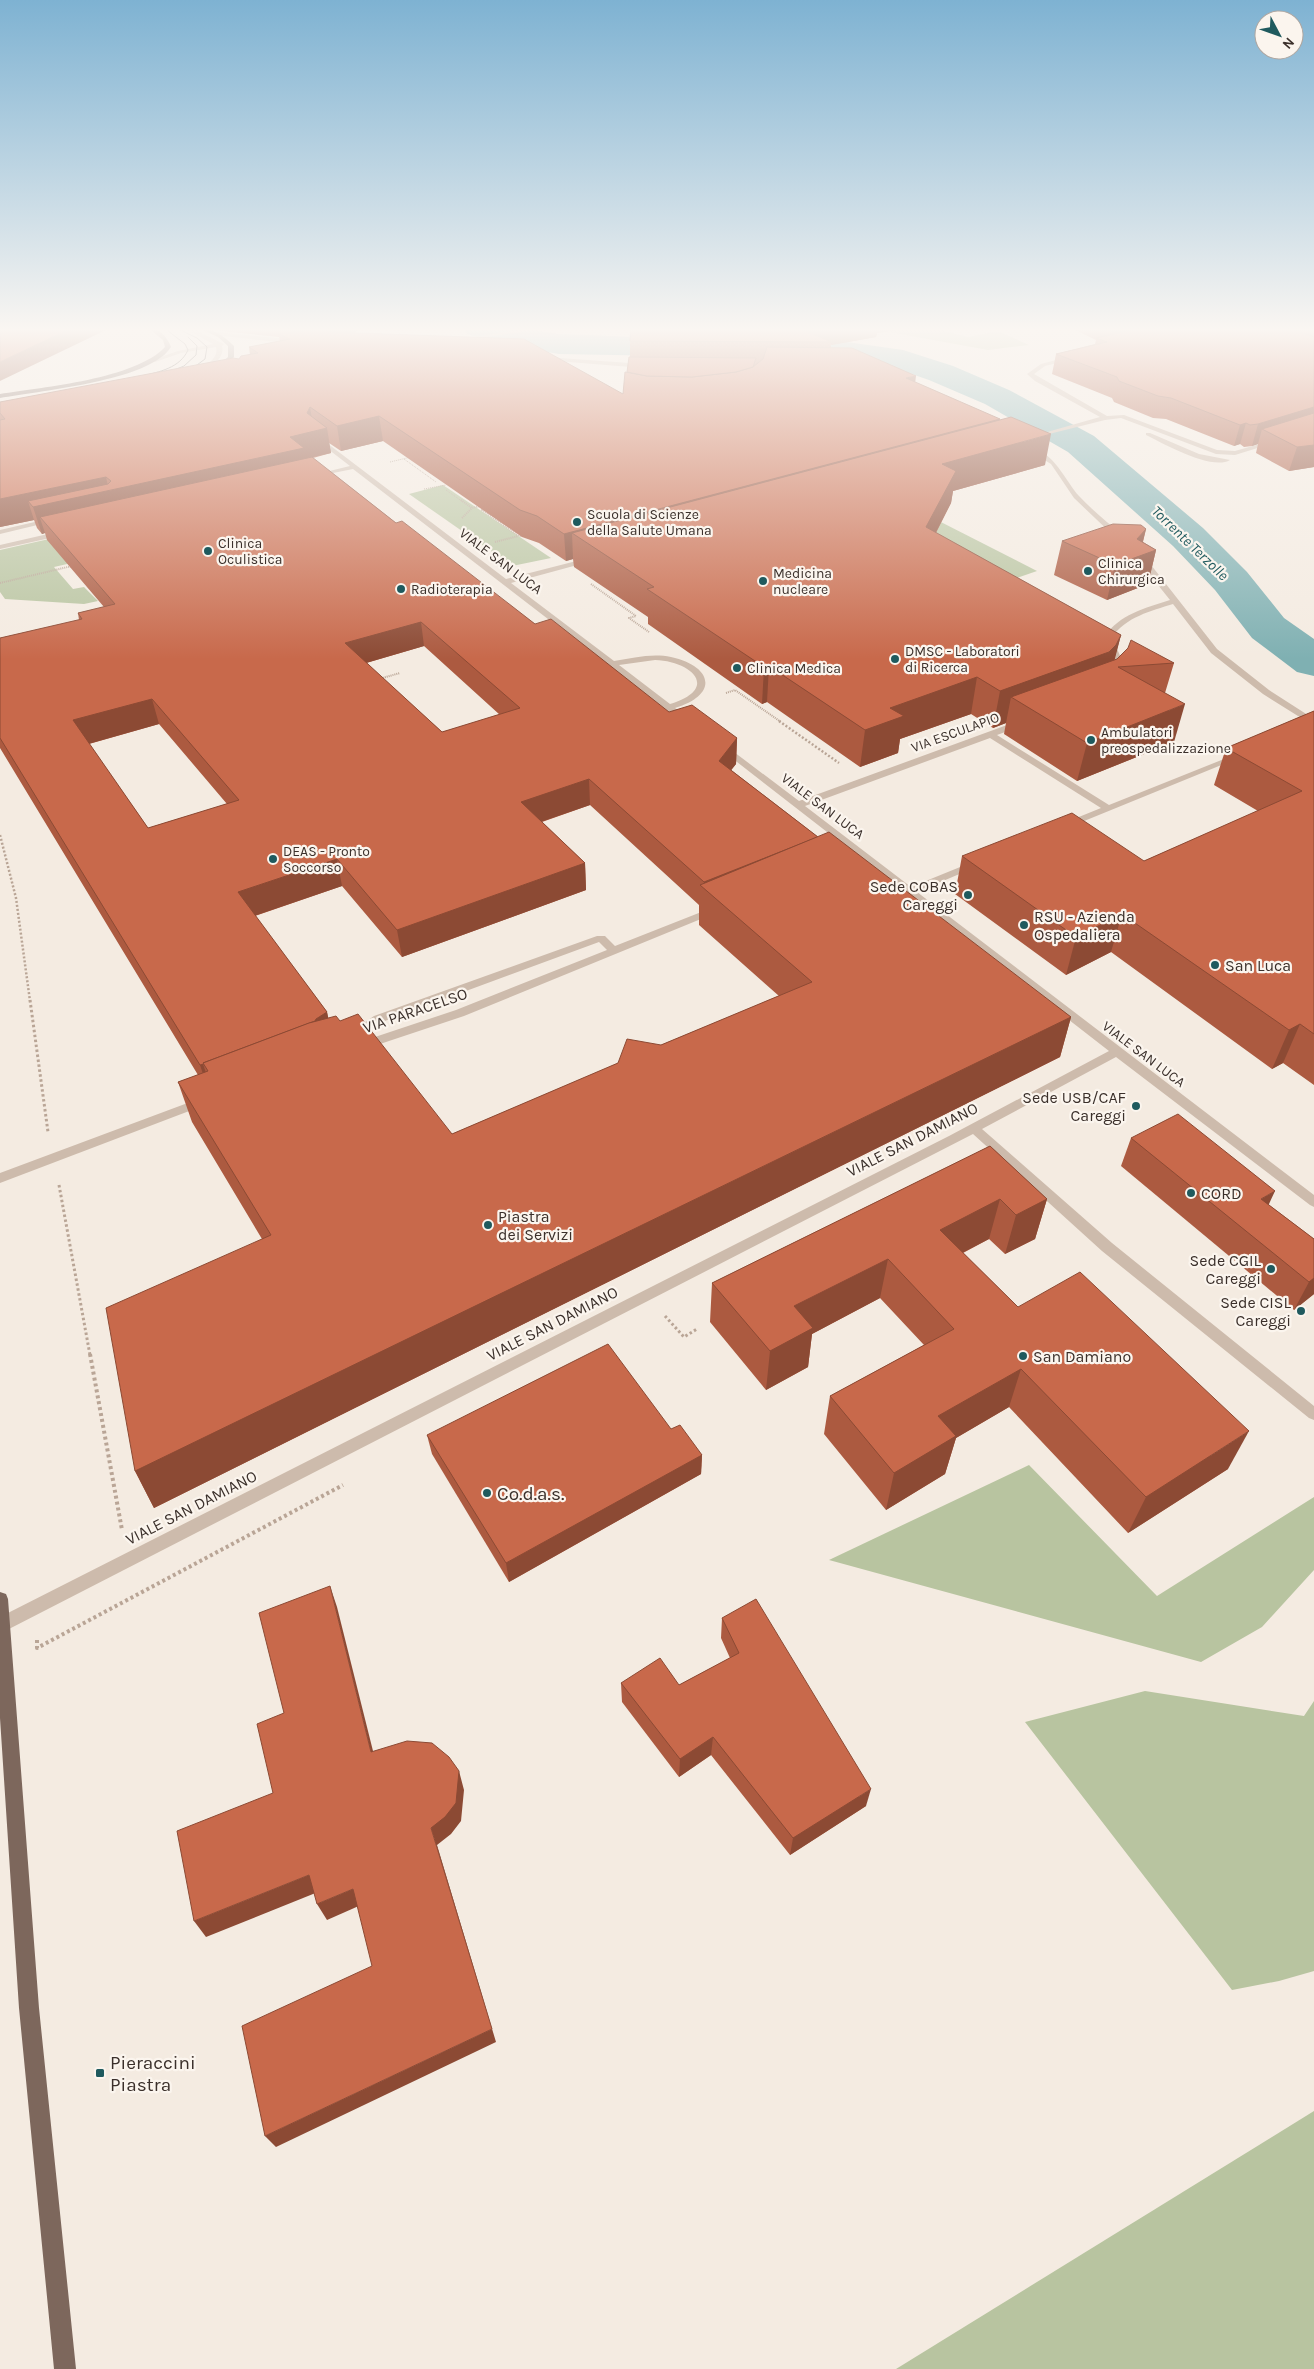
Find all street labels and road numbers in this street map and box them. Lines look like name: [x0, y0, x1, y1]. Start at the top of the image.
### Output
street label: VIALE SAN LUCA: [456, 525, 545, 598]
street label: VIA ESCULAPIO: [909, 709, 1002, 756]
street label: VIALE SAN LUCA: [778, 770, 867, 843]
street label: VIA PARACELSO: [360, 984, 470, 1037]
street label: VIALE SAN LUCA: [1099, 1018, 1188, 1091]
street label: VIALE SAN DAMIANO: [843, 1098, 981, 1181]
street label: VIALE SAN DAMIANO: [483, 1282, 621, 1365]
street label: VIALE SAN DAMIANO: [122, 1466, 260, 1549]

